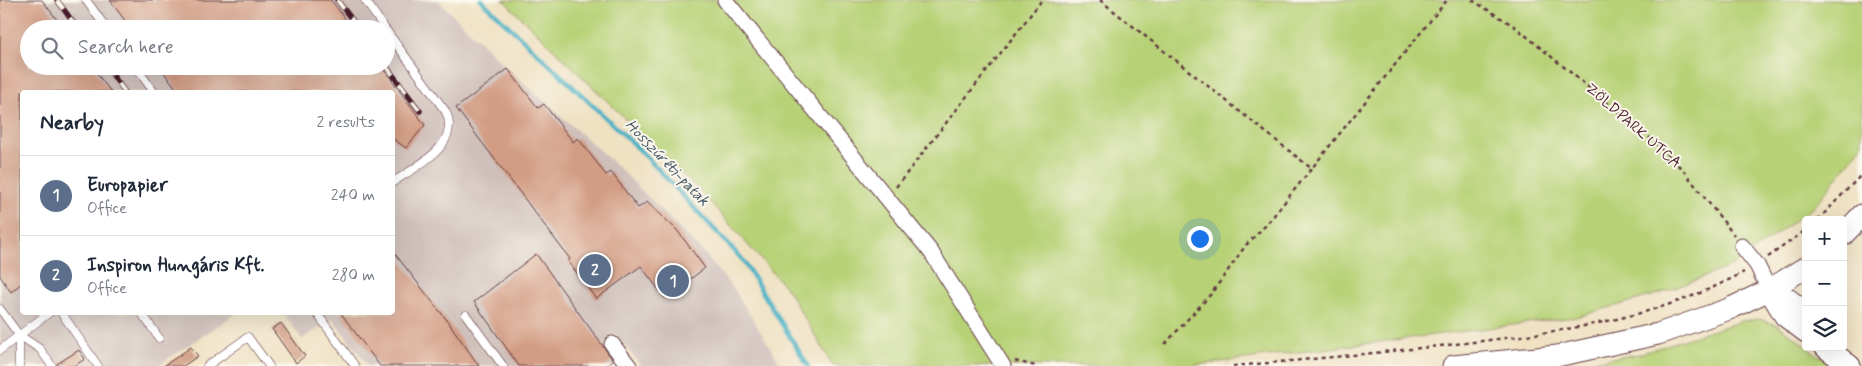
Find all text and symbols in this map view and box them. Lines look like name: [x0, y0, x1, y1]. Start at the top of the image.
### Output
search box: [20, 20, 395, 75]
icon: search: [38, 34, 66, 62]
text: Search here: [78, 35, 174, 60]
street label: ZÖLDPARK UTCA: [1581, 79, 1685, 173]
text: Nearby: [40, 109, 104, 137]
text: 2 results: [317, 112, 375, 133]
water label: Hosszúréti-patak: [620, 115, 714, 211]
text: Europapier: [87, 173, 168, 198]
text: 1: [52, 185, 60, 206]
text: 240 m: [331, 185, 375, 206]
text: Office: [87, 198, 127, 219]
map controls: [1802, 216, 1847, 351]
button: +: [1802, 216, 1847, 261]
your location: [1187, 226, 1213, 252]
pin: 2: [579, 251, 611, 289]
text: Inspiron Hungáris Kft.: [87, 253, 265, 278]
button: −: [1802, 261, 1847, 306]
pin: 1: [657, 262, 689, 300]
text: 2: [52, 265, 60, 286]
text: 280 m: [332, 265, 375, 286]
text: Office: [87, 278, 127, 299]
button: layers: [1802, 306, 1847, 351]

